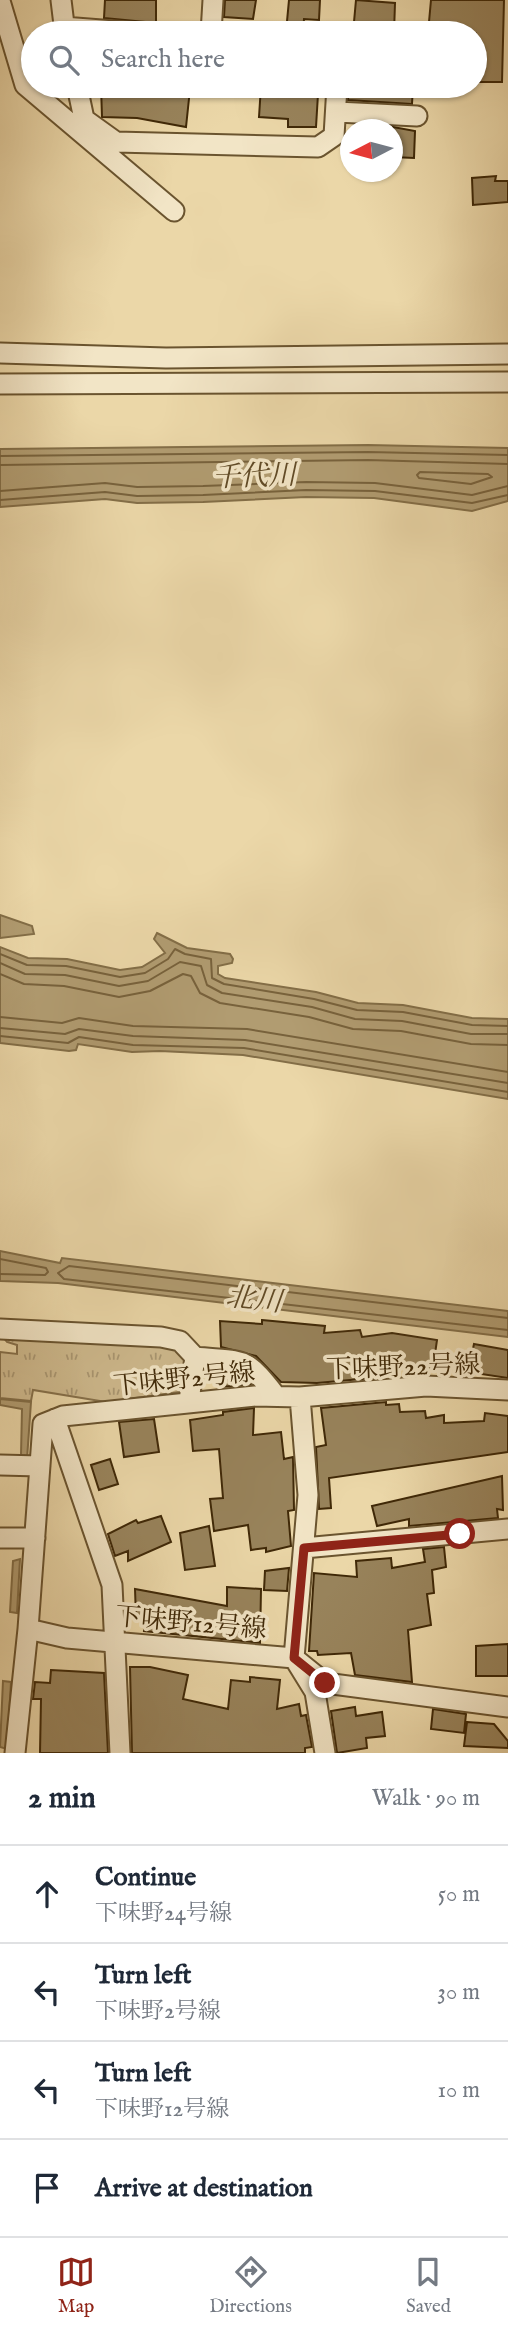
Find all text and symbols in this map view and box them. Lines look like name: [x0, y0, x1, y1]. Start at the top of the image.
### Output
search box: [21, 21, 487, 98]
icon: search: [45, 41, 83, 79]
text: Search here: [101, 43, 225, 76]
north arrow: [340, 119, 403, 182]
water label: 千代川: [211, 458, 300, 496]
water label: 北川: [224, 1280, 286, 1321]
street label: 下味野22号線: [325, 1348, 481, 1387]
street label: 下味野2号線: [112, 1356, 257, 1403]
route start: [444, 1518, 475, 1549]
street label: 下味野12号線: [114, 1600, 268, 1647]
route end: [309, 1667, 340, 1698]
text: 2 min: [28, 1780, 96, 1818]
text: Walk · 90 m: [372, 1784, 480, 1813]
text: Continue: [95, 1861, 196, 1894]
icon: ahead: [28, 1875, 66, 1913]
text: 50 m: [438, 1880, 480, 1909]
text: 下味野24号線: [95, 1899, 232, 1928]
text: Turn left: [95, 1959, 192, 1992]
icon: left: [28, 1973, 66, 2011]
text: 30 m: [437, 1978, 480, 2007]
text: 下味野2号線: [95, 1997, 221, 2026]
text: Turn left: [95, 2057, 192, 2090]
icon: left: [28, 2071, 66, 2109]
text: 10 m: [437, 2076, 480, 2105]
text: 下味野12号線: [95, 2095, 229, 2124]
icon: arrive: [28, 2169, 66, 2207]
text: Arrive at destination: [95, 2172, 313, 2205]
tab: Map: [57, 2253, 95, 2319]
tab: Directions: [209, 2253, 292, 2319]
tab: Saved: [406, 2253, 451, 2319]

